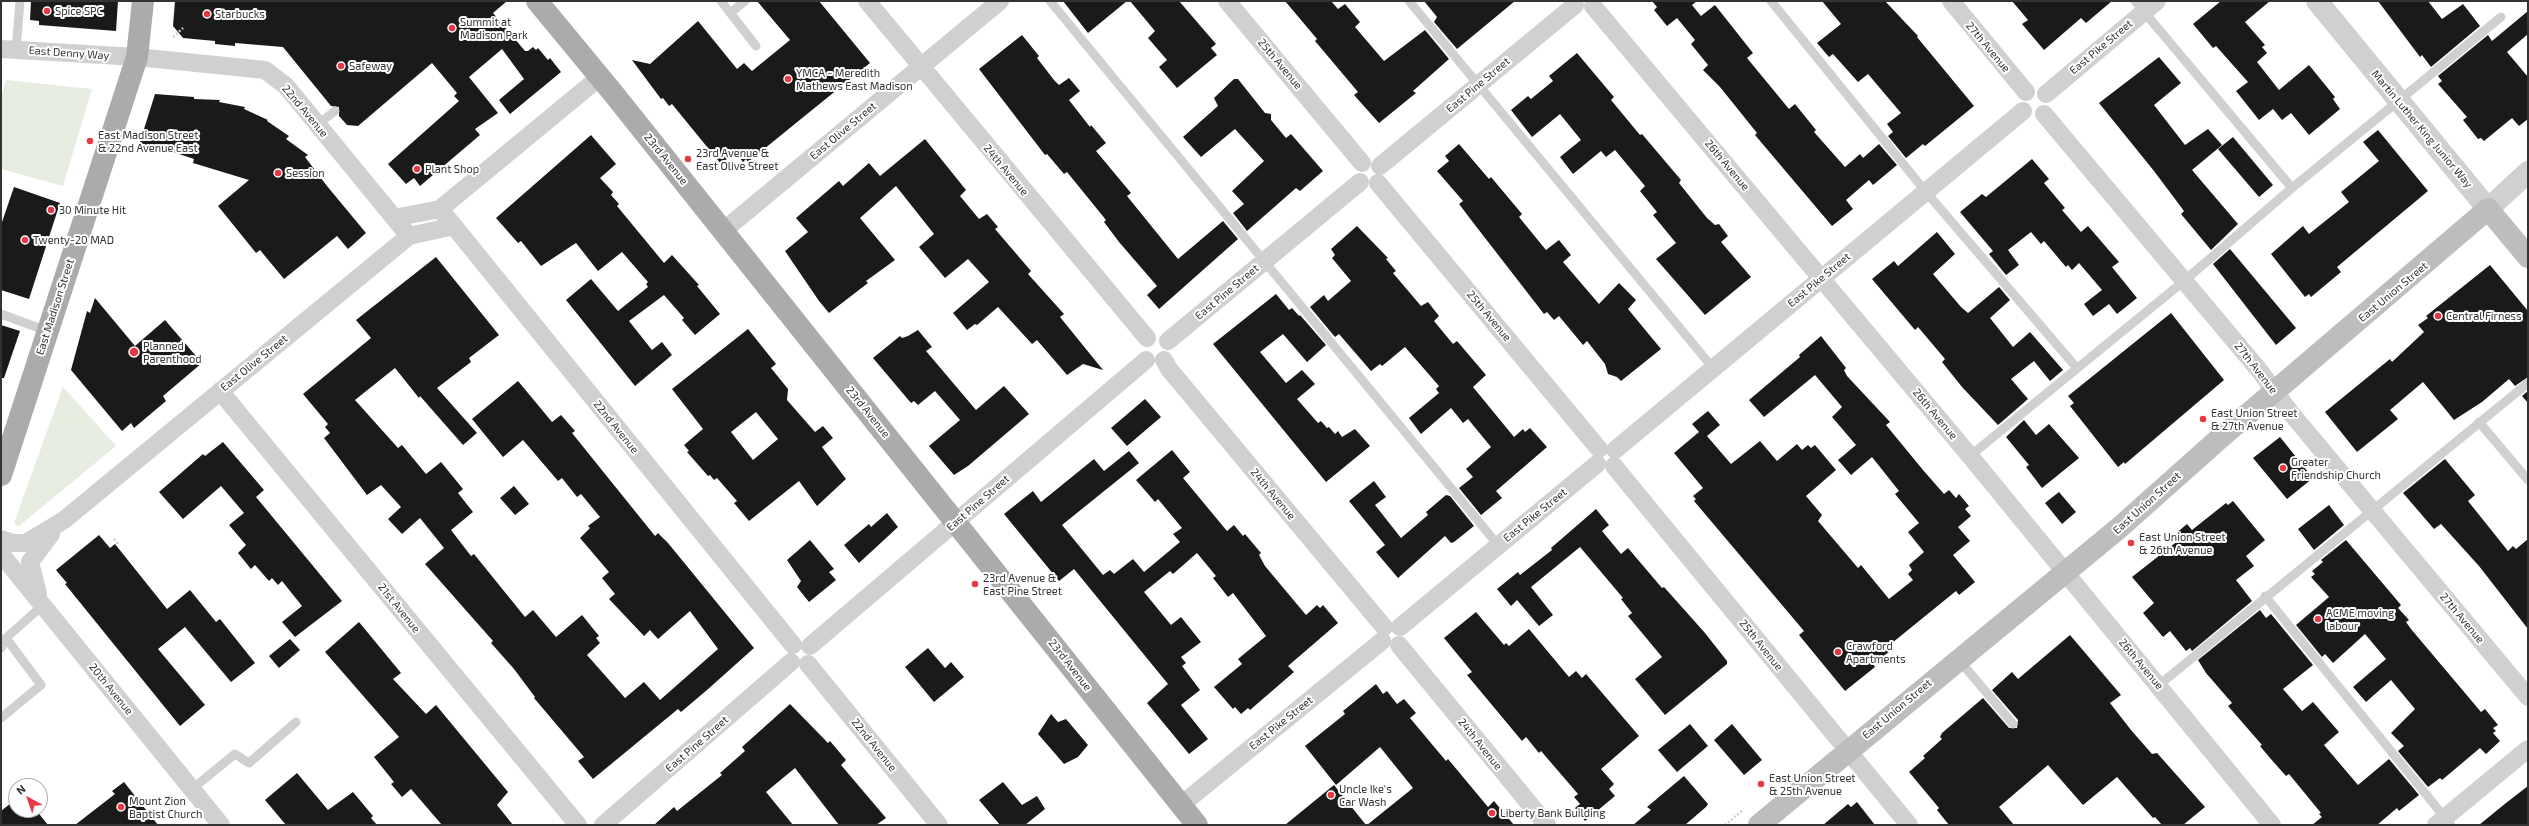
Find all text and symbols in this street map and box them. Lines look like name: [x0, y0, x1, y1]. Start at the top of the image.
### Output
place label: Spice SPC: [55, 4, 103, 18]
marker: Spice SPC: [42, 6, 52, 16]
place label: Starbucks: [215, 7, 265, 21]
marker: Starbucks: [202, 9, 212, 19]
place label: Summit at Madison Park: [460, 15, 528, 41]
street label: East Pike Street: [2067, 17, 2135, 77]
street label: 27th Avenue: [1963, 19, 2013, 75]
marker: Summit at Madison Park: [447, 23, 457, 33]
street label: 25th Avenue: [1255, 36, 1305, 92]
street label: East Denny Way: [28, 44, 110, 62]
street label: East Pine Street: [1444, 55, 1512, 115]
place label: Safeway: [349, 59, 392, 73]
marker: Safeway: [336, 61, 346, 71]
place label: YMCA - Meredith Mathews East Madison: [796, 66, 913, 92]
street label: Martin Luther King Junior Way: [2369, 67, 2475, 191]
marker: YMCA - Meredith Mathews East Madison: [783, 74, 793, 84]
street label: 22nd Avenue: [279, 82, 331, 140]
street label: East Olive Street: [807, 99, 879, 163]
place label: East Madison Street & 22nd Avenue East: [98, 128, 198, 154]
street label: 23rd Avenue: [641, 131, 691, 187]
marker: East Madison Street & 22nd Avenue East: [85, 136, 95, 146]
street label: 26th Avenue: [1702, 137, 1752, 193]
street label: 24th Avenue: [981, 142, 1031, 198]
place label: 23rd Avenue & East Olive Street: [696, 146, 778, 172]
marker: 23rd Avenue & East Olive Street: [683, 154, 693, 164]
place label: Plant Shop: [425, 162, 479, 176]
marker: Plant Shop: [412, 164, 422, 174]
place label: Session: [286, 166, 325, 180]
marker: Session: [273, 168, 283, 178]
place label: 30 Minute Hit: [59, 203, 126, 217]
marker: 30 Minute Hit: [46, 205, 56, 215]
place label: Twenty-20 MAD: [33, 233, 114, 247]
marker: Twenty-20 MAD: [20, 235, 30, 245]
street label: East Pike Street: [1785, 250, 1853, 310]
street label: East Madison Street: [33, 257, 77, 357]
street label: East Union Street: [2356, 259, 2430, 325]
street label: East Pine Street: [1193, 262, 1261, 322]
street label: 25th Avenue: [1464, 288, 1514, 344]
place label: Central Firness: [2446, 309, 2521, 323]
marker: Central Firness: [2433, 311, 2443, 321]
street label: East Olive Street: [218, 332, 290, 394]
place label: Planned Parenthood: [143, 339, 201, 365]
street label: 27th Avenue: [2232, 340, 2280, 396]
marker: Planned Parenthood: [128, 346, 140, 358]
street label: 23rd Avenue: [843, 384, 893, 440]
street label: 26th Avenue: [1910, 386, 1960, 442]
street label: 22nd Avenue: [591, 398, 641, 456]
place label: East Union Street & 27th Avenue: [2211, 406, 2298, 432]
marker: East Union Street & 27th Avenue: [2198, 414, 2208, 424]
place label: Greater Friendship Church: [2291, 455, 2381, 481]
marker: Greater Friendship Church: [2278, 463, 2288, 473]
street label: 24th Avenue: [1248, 466, 1298, 522]
street label: East Union Street: [2110, 469, 2184, 537]
street label: East Pine Street: [944, 472, 1012, 534]
street label: East Pike Street: [1501, 485, 1569, 545]
place label: East Union Street & 26th Avenue: [2139, 530, 2226, 556]
marker: East Union Street & 26th Avenue: [2126, 538, 2136, 548]
place label: 23rd Avenue & East Pine Street: [983, 571, 1062, 597]
marker: 23rd Avenue & East Pine Street: [970, 579, 980, 589]
street label: 21st Avenue: [375, 581, 423, 635]
street label: 27th Avenue: [2437, 590, 2487, 646]
place label: ACME moving labour: [2326, 606, 2394, 632]
marker: ACME moving labour: [2313, 614, 2323, 624]
street label: 25th Avenue: [1736, 617, 1786, 673]
street label: 23rd Avenue: [1046, 636, 1094, 694]
street label: 26th Avenue: [2116, 636, 2166, 692]
place label: Crawford Apartments: [1846, 639, 1906, 665]
marker: Crawford Apartments: [1833, 647, 1843, 657]
street label: 20th Avenue: [86, 660, 136, 718]
street label: East Union Street: [1860, 676, 1934, 742]
street label: East Pike Street: [1247, 693, 1315, 753]
street label: East Pine Street: [663, 713, 731, 775]
street label: 24th Avenue: [1455, 715, 1505, 773]
street label: 22nd Avenue: [849, 716, 899, 774]
place label: East Union Street & 25th Avenue: [1769, 771, 1856, 797]
north arrow: [8, 778, 48, 818]
marker: East Union Street & 25th Avenue: [1756, 779, 1766, 789]
text: N: [13, 782, 28, 797]
place label: Uncle Ike's Car Wash: [1339, 782, 1392, 808]
marker: Uncle Ike's Car Wash: [1326, 790, 1336, 800]
place label: Mount Zion Baptist Church: [129, 794, 202, 820]
marker: Mount Zion Baptist Church: [116, 802, 126, 812]
place label: Liberty Bank Building: [1500, 806, 1605, 820]
marker: Liberty Bank Building: [1487, 808, 1497, 818]

